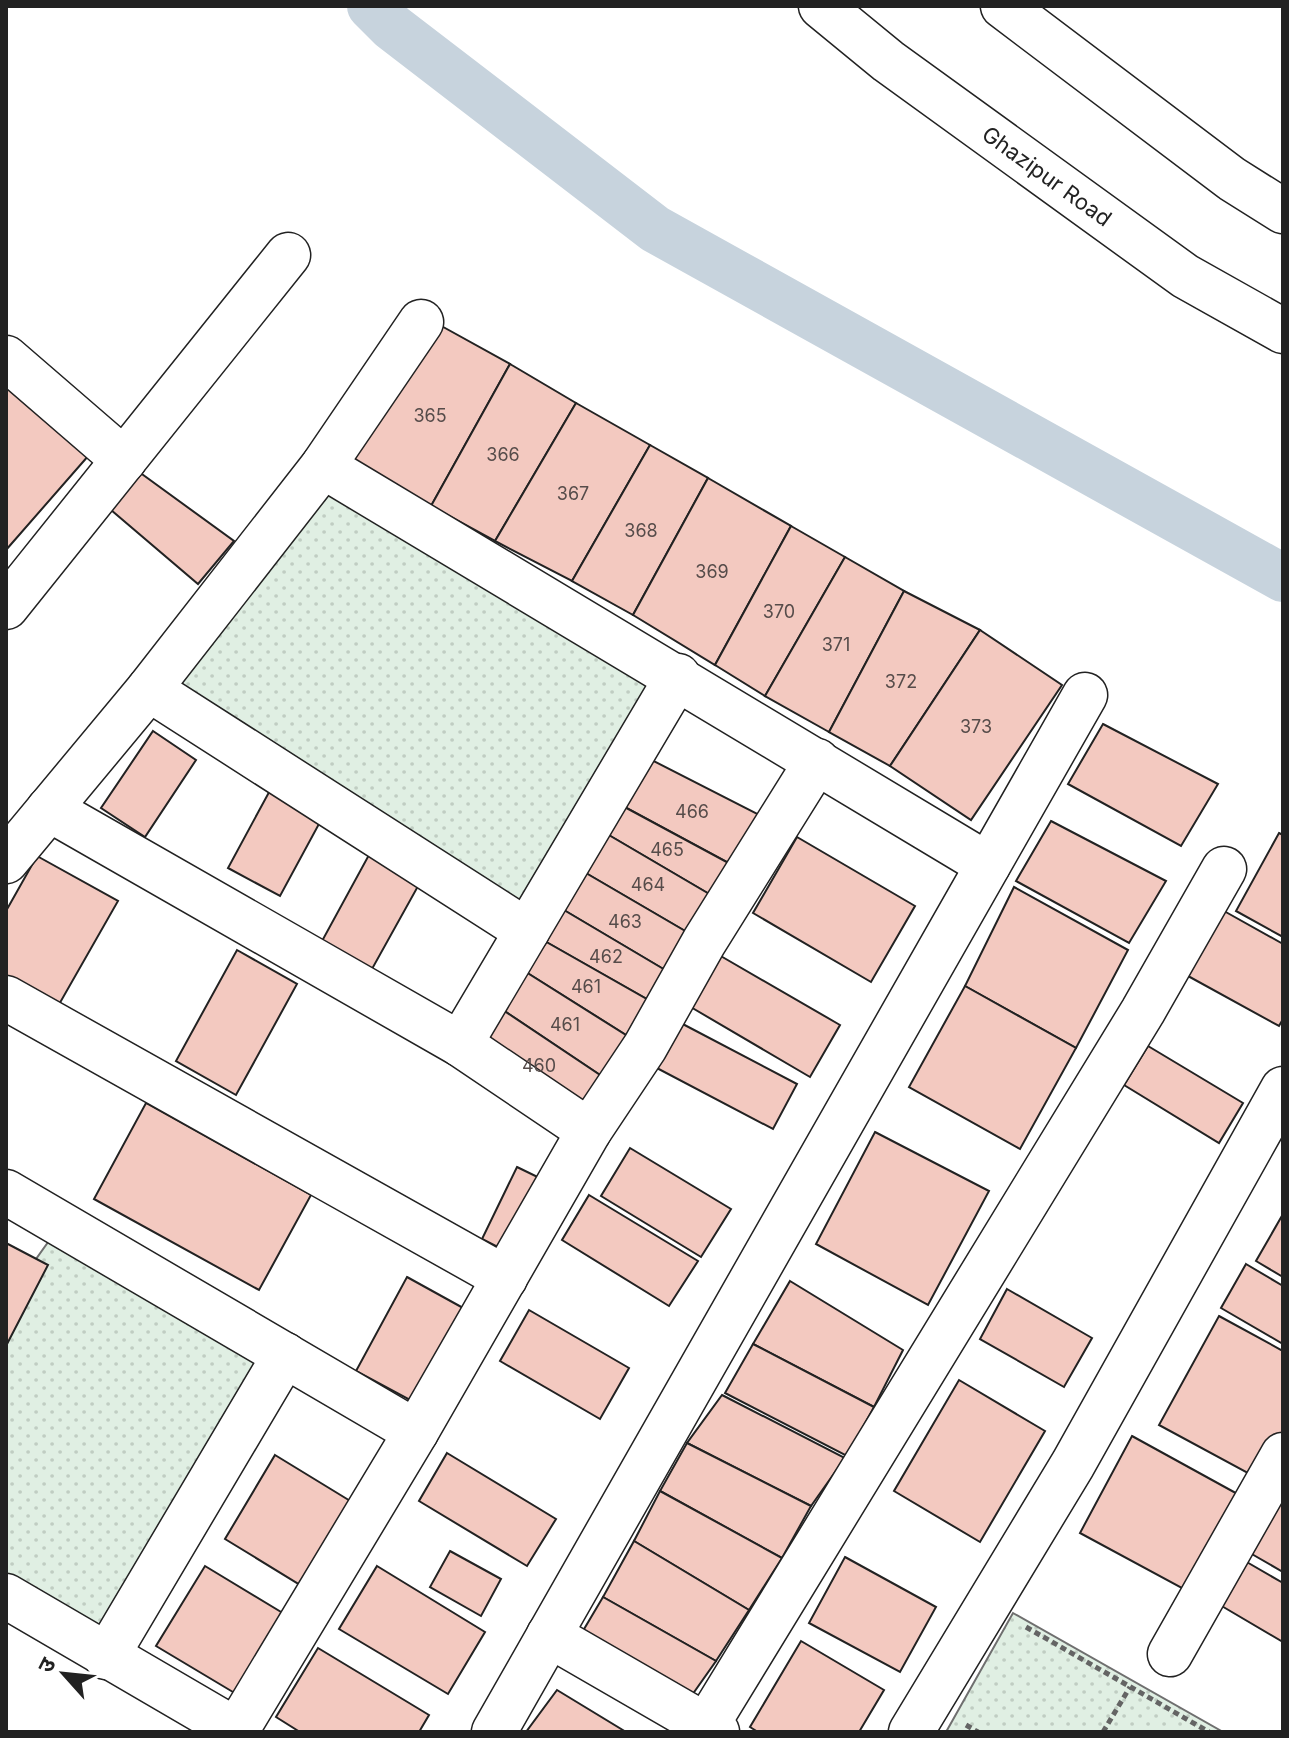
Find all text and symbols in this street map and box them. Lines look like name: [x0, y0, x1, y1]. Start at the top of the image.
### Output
street label: Ghazipur Road: [977, 120, 1117, 232]
house number: 365: [413, 405, 447, 426]
house number: 366: [486, 444, 520, 465]
house number: 367: [557, 483, 589, 504]
house number: 368: [624, 520, 658, 541]
house number: 369: [695, 561, 729, 582]
house number: 370: [763, 601, 795, 622]
house number: 371: [822, 634, 850, 655]
house number: 372: [885, 671, 917, 692]
house number: 373: [960, 716, 992, 737]
house number: 466: [675, 801, 709, 822]
house number: 465: [650, 839, 684, 860]
house number: 464: [631, 874, 665, 895]
house number: 463: [608, 911, 642, 932]
house number: 462: [589, 946, 623, 967]
house number: 461: [571, 976, 601, 997]
house number: 461: [550, 1014, 580, 1035]
house number: 460: [522, 1055, 556, 1076]
north arrow: [24, 1634, 104, 1714]
text: उ: [32, 1652, 61, 1677]

